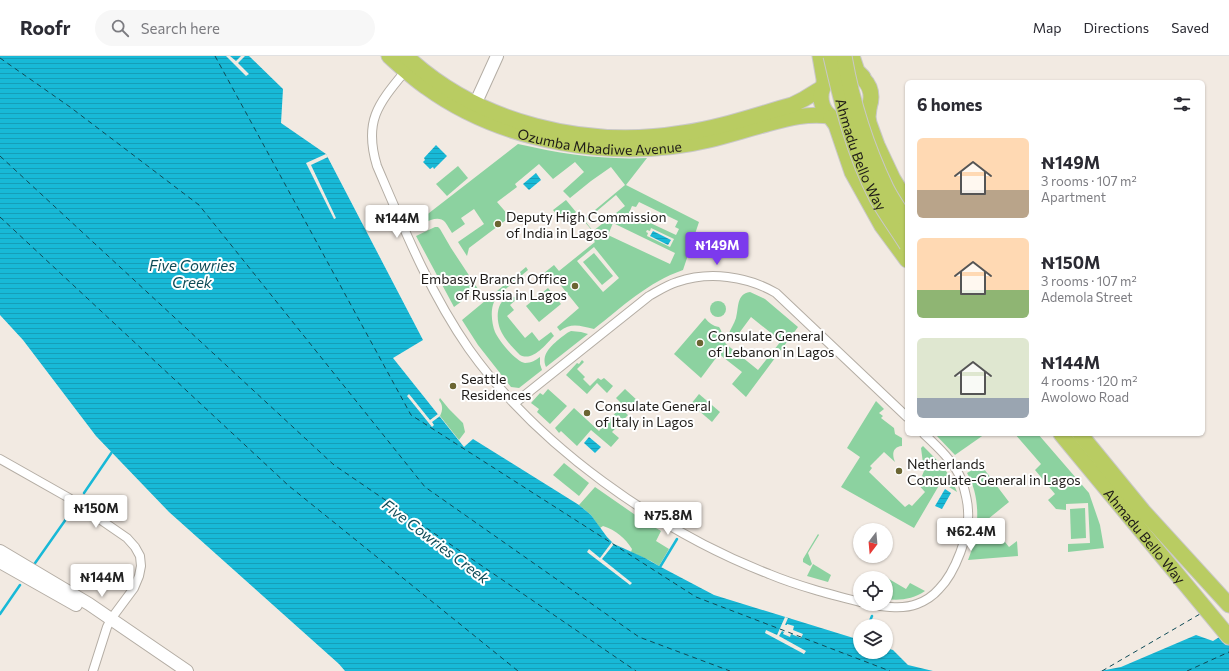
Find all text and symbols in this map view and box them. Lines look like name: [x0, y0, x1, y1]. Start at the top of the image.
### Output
search box: [95, 10, 375, 46]
text: Roofr: [20, 16, 71, 39]
icon: search: [109, 17, 131, 39]
text: Search here: [141, 19, 220, 37]
text: Map: [1033, 19, 1062, 36]
text: Directions: [1084, 19, 1149, 36]
text: Saved: [1171, 19, 1209, 36]
icon: filters: [1171, 93, 1193, 115]
text: 6 homes: [917, 94, 982, 115]
street label: Ahmadu Bello Way: [833, 96, 891, 213]
street label: Ozumba Mbadiwe Avenue: [516, 124, 683, 157]
text: ₦149M: [1041, 152, 1100, 173]
icon: home: [949, 154, 997, 202]
text: 3 rooms · 107 m²: [1041, 173, 1137, 189]
text: Apartment: [1041, 189, 1106, 205]
pin: ₦144M: [369, 205, 425, 239]
place label: Deputy High Commission of India in Lagos: [506, 208, 667, 241]
text: ₦144M: [374, 210, 420, 226]
marker: Deputy High Commission of India in Lagos: [493, 219, 503, 229]
pin: ₦149M: [689, 232, 745, 266]
text: ₦149M: [694, 237, 740, 253]
text: ₦150M: [1041, 252, 1100, 273]
icon: home: [949, 254, 997, 302]
water label: Five Cowries Creek: [149, 256, 235, 291]
place label: Embassy Branch Office of Russia in Lagos: [421, 270, 567, 303]
text: 3 rooms · 107 m²: [1041, 273, 1137, 289]
marker: Embassy Branch Office of Russia in Lagos: [570, 281, 580, 291]
text: Ademola Street: [1041, 289, 1132, 305]
place label: Consulate General of Lebanon in Lagos: [708, 327, 834, 360]
marker: Consulate General of Lebanon in Lagos: [695, 338, 705, 348]
text: ₦144M: [1041, 352, 1100, 373]
icon: home: [949, 354, 997, 402]
place label: Seattle Residences: [461, 370, 531, 403]
text: 4 rooms · 120 m²: [1041, 373, 1137, 389]
marker: Seattle Residences: [448, 381, 458, 391]
text: Awolowo Road: [1041, 389, 1129, 405]
place label: Consulate General of Italy in Lagos: [595, 397, 711, 430]
marker: Consulate General of Italy in Lagos: [582, 408, 592, 418]
place label: Netherlands Consulate-General in Lagos: [907, 455, 1081, 488]
marker: Netherlands Consulate-General in Lagos: [894, 466, 904, 476]
street label: Ahmadu Bello Way: [1101, 485, 1189, 587]
pin: ₦150M: [68, 495, 124, 529]
water label: Five Cowries Creek: [379, 495, 494, 588]
text: ₦150M: [73, 500, 119, 516]
pin: ₦75.8M: [635, 502, 701, 536]
text: ₦75.8M: [644, 507, 692, 523]
pin: ₦62.4M: [938, 518, 1004, 552]
north arrow: [853, 523, 893, 563]
map controls: [853, 523, 893, 659]
text: ₦62.4M: [946, 523, 996, 539]
pin: ₦144M: [74, 564, 130, 598]
text: ₦144M: [79, 569, 125, 585]
button: locate: [853, 571, 893, 611]
button: layers: [853, 619, 893, 659]

